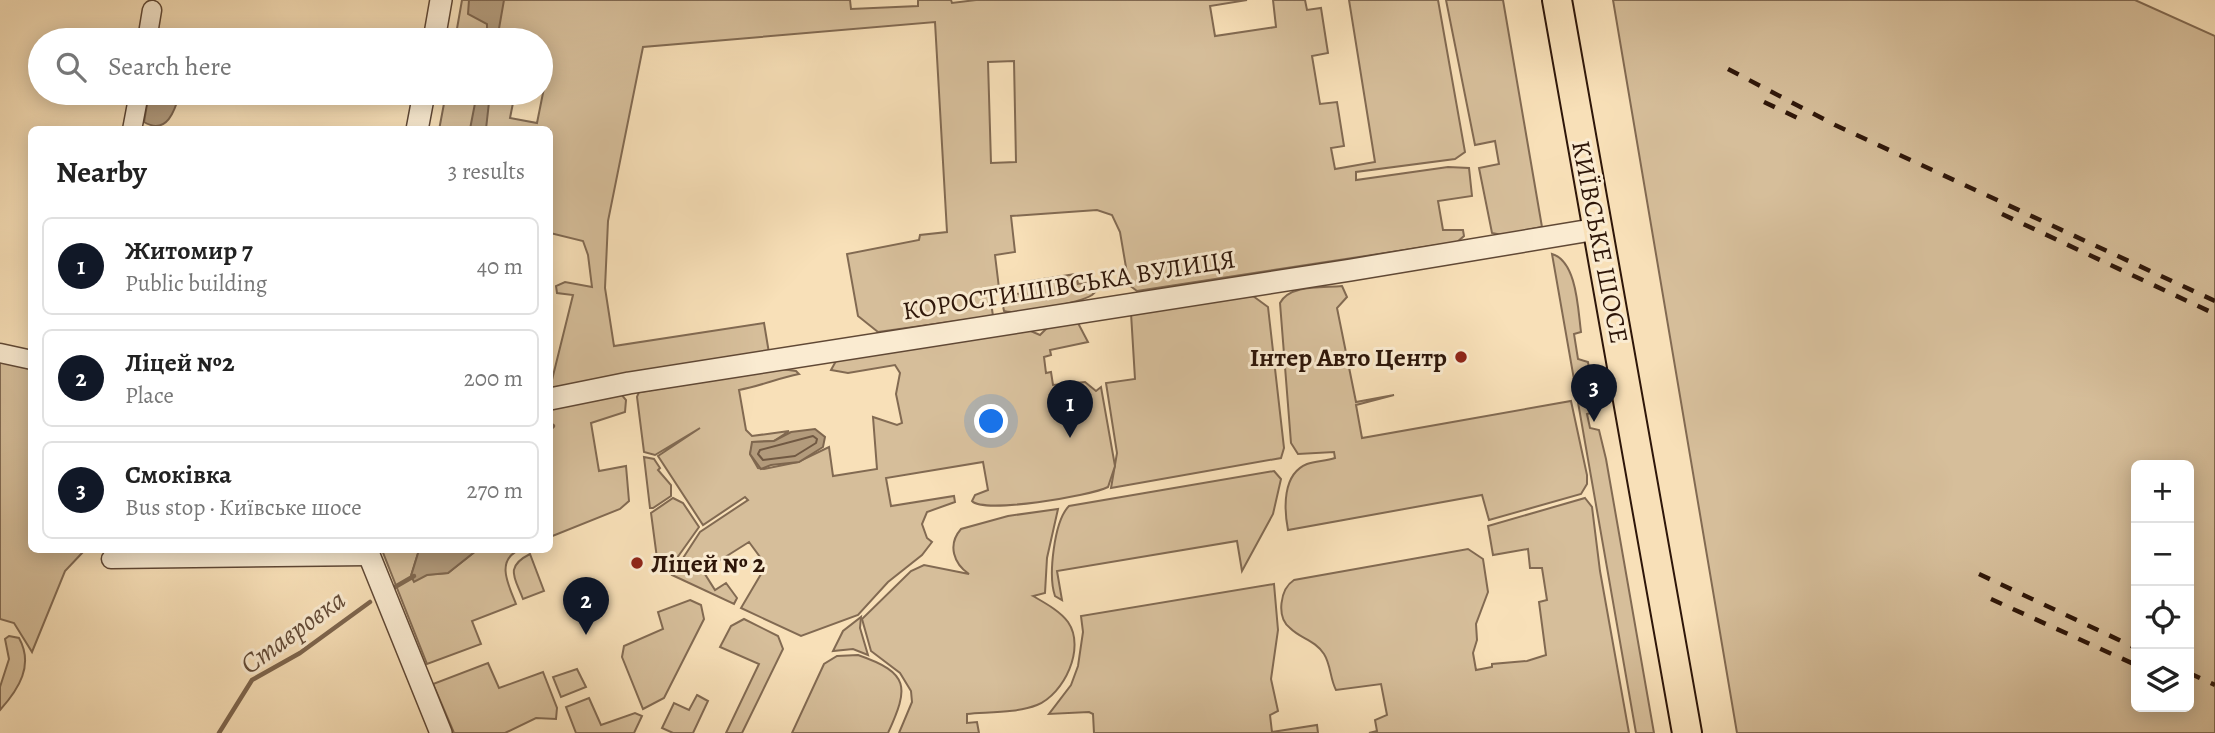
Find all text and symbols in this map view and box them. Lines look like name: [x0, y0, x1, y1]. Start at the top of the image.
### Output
search box: [28, 28, 553, 105]
icon: search: [52, 48, 90, 86]
text: Search here: [108, 49, 232, 84]
street label: КИЇВСЬКЕ ШОСЕ: [1563, 138, 1637, 346]
text: Nearby: [56, 152, 147, 192]
text: 3 results: [448, 156, 525, 187]
text: Житомир 7: [125, 233, 253, 268]
street label: КОРОСТИШІВСЬКА ВУЛИЦЯ: [900, 241, 1238, 329]
text: 1: [77, 251, 85, 282]
text: 40 m: [477, 251, 523, 282]
text: Public building: [125, 268, 267, 299]
place label: Інтер Авто Центр: [1250, 340, 1447, 375]
text: Ліцей №2: [125, 345, 235, 380]
marker: Інтер Авто Центр: [1453, 349, 1469, 365]
text: 2: [75, 363, 87, 394]
text: 200 m: [464, 363, 523, 394]
pin: 3: [1571, 364, 1617, 422]
text: Place: [125, 380, 174, 411]
pin: 1: [1047, 380, 1093, 438]
your location: [974, 404, 1008, 438]
text: Смоківка: [125, 457, 232, 492]
map controls: [2131, 460, 2194, 712]
button: +: [2131, 460, 2194, 523]
text: 3: [76, 475, 86, 506]
text: 270 m: [466, 475, 523, 506]
text: Bus stop · Київське шосе: [125, 492, 362, 523]
button: −: [2131, 523, 2194, 586]
place label: Ліцей № 2: [651, 546, 765, 581]
marker: Ліцей № 2: [629, 555, 645, 571]
pin: 2: [563, 577, 609, 635]
water label: Ставровка: [233, 581, 353, 683]
button: locate: [2131, 586, 2194, 649]
button: layers: [2131, 649, 2194, 712]

